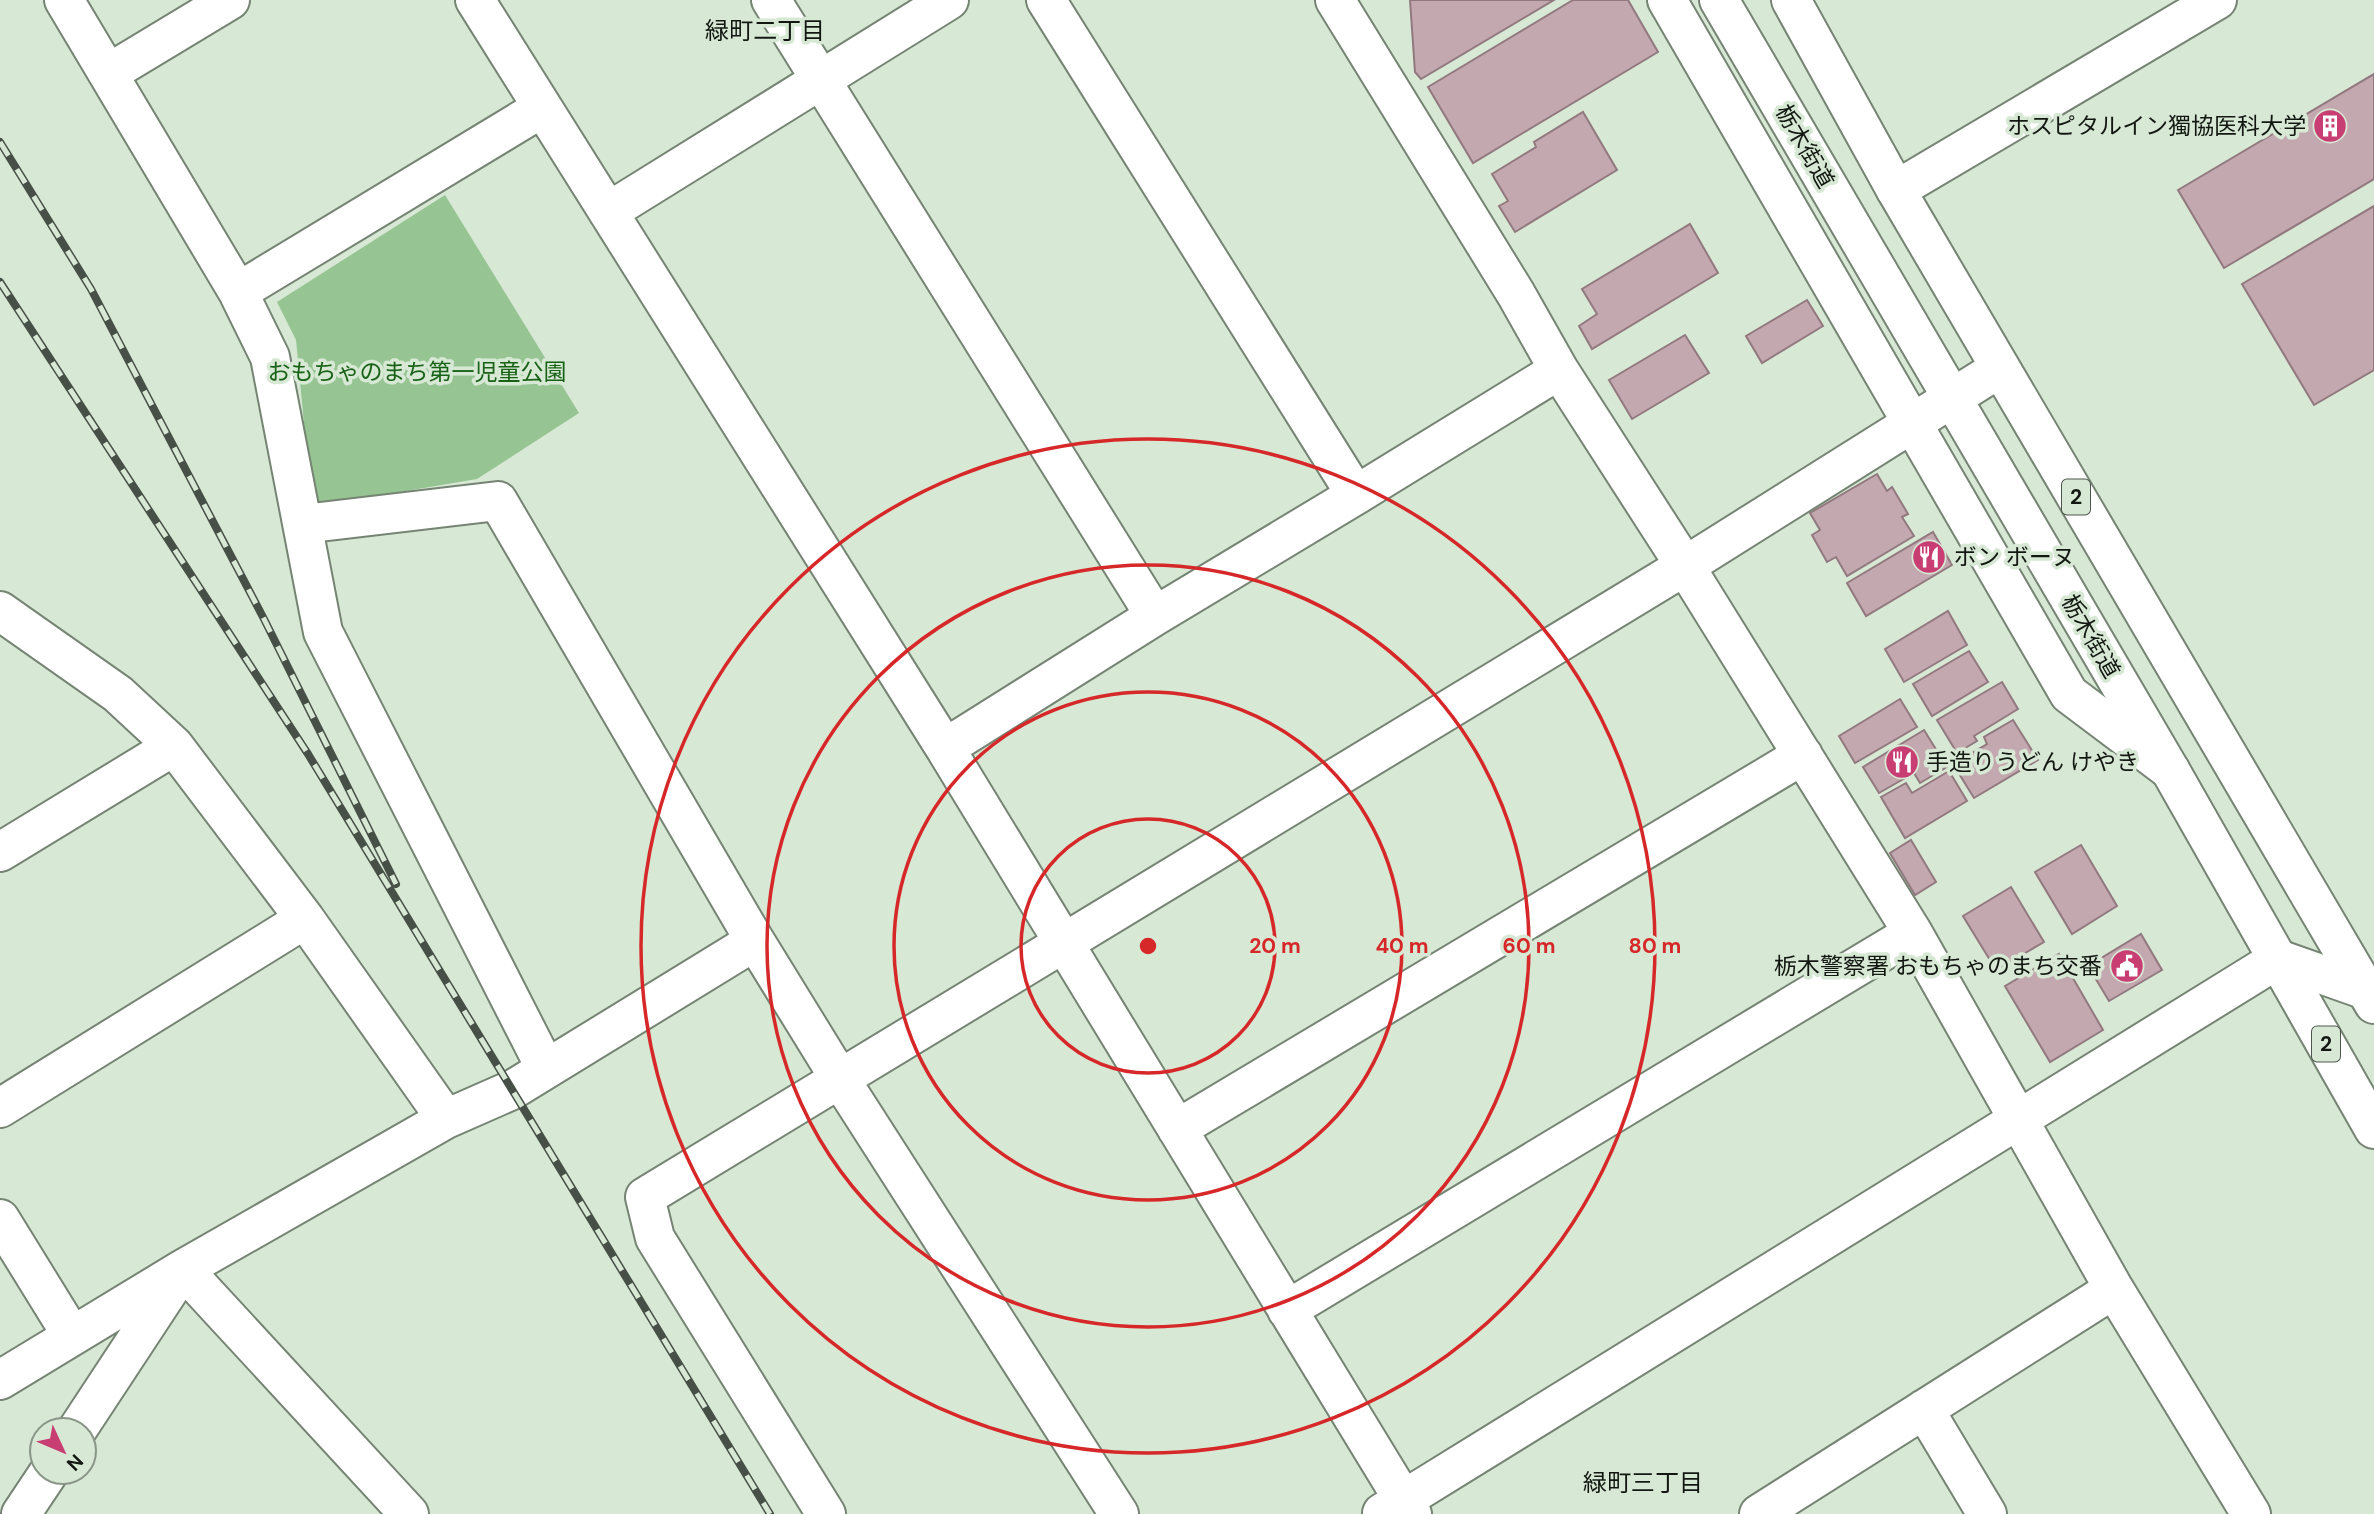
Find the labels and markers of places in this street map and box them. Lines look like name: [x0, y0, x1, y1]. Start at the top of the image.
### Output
building icon: ホスピタルイン獨協医科大学: [2311, 107, 2349, 145]
place label: ホスピタルイン獨協医科大学: [2007, 111, 2306, 141]
restaurant icon: ボン ボーヌ: [1910, 538, 1948, 576]
place label: ボン ボーヌ: [1954, 542, 2075, 572]
restaurant icon: 手造りうどん けやき: [1883, 743, 1921, 781]
place label: 手造りうどん けやき: [1926, 747, 2139, 777]
centre of rings: [1136, 934, 1160, 958]
public building icon: 栃木警察署 おもちゃのまち交番: [2108, 947, 2146, 985]
place label: 栃木警察署 おもちゃのまち交番: [1774, 951, 2102, 981]

